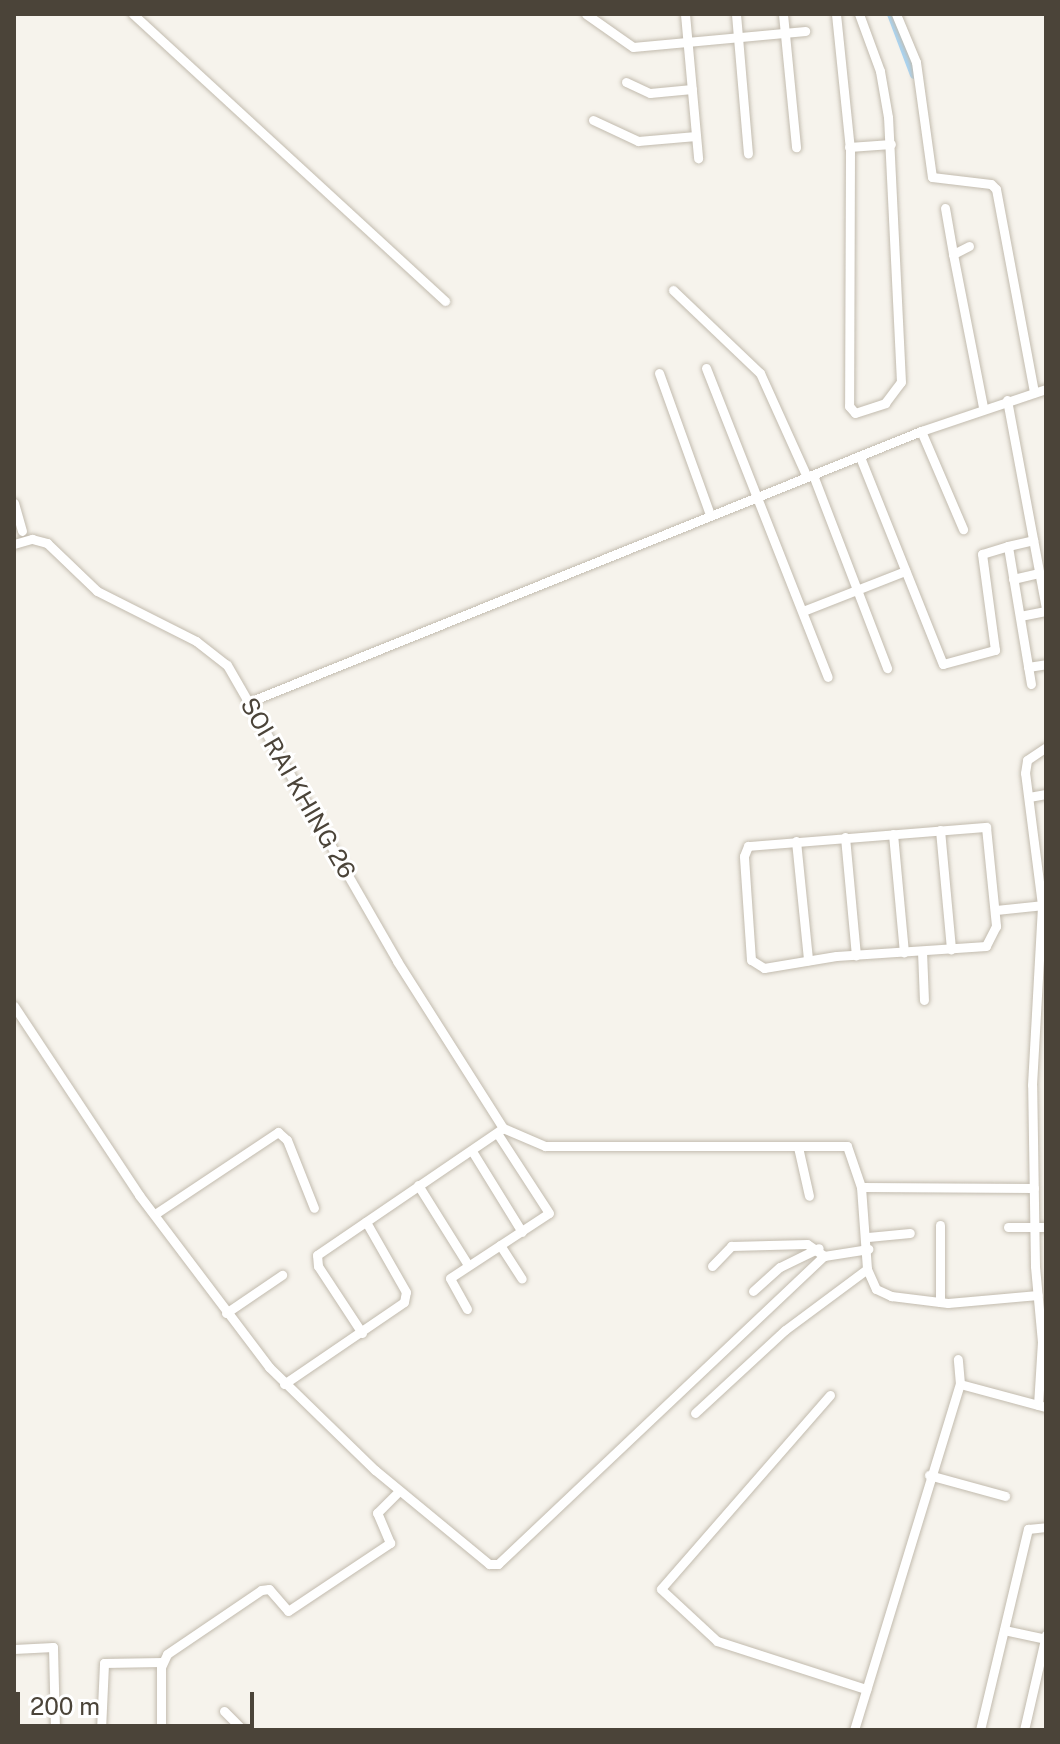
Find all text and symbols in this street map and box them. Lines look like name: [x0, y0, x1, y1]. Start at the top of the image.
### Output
street label: SOI RAI KHING 26: [234, 692, 362, 884]
scale bar: [20, 1676, 258, 1726]
text: 200 m: [30, 1692, 100, 1720]

